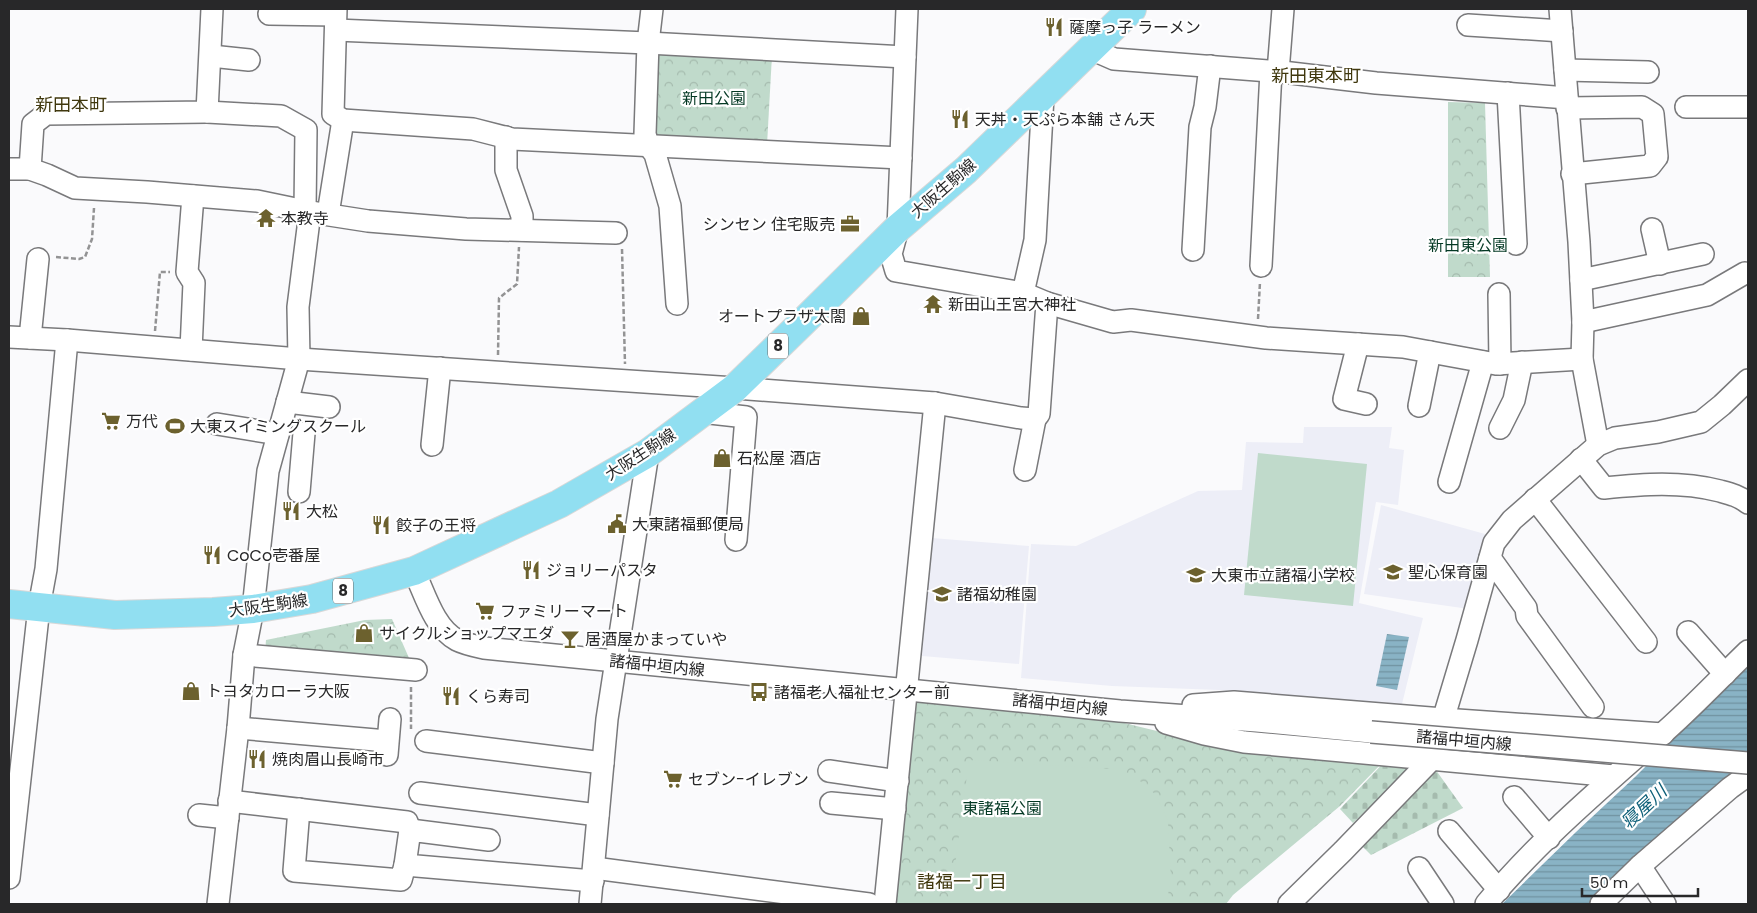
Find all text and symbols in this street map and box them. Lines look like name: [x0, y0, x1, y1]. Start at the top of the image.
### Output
restaurant icon: 薩摩っ子 ラーメン: [1043, 16, 1065, 38]
place label: 薩摩っ子 ラーメン: [1069, 16, 1201, 39]
district label: 新田東本町: [1271, 63, 1361, 88]
park label: 新田公園: [682, 87, 746, 110]
district label: 新田本町: [35, 92, 107, 117]
restaurant icon: 天丼・天ぷら本舗 さん天: [949, 108, 971, 130]
place label: 天丼・天ぷら本舗 さん天: [975, 108, 1155, 131]
street label: 大阪生駒線: [906, 153, 981, 223]
temple icon: 本教寺: [255, 207, 277, 229]
place label: 本教寺: [281, 207, 329, 230]
place label: シンセン 住宅販売: [703, 213, 835, 236]
office icon: シンセン 住宅販売: [839, 213, 861, 235]
park label: 新田東公園: [1428, 234, 1508, 257]
temple icon: 新田山王宮大神社: [922, 293, 944, 315]
place label: 新田山王宮大神社: [948, 293, 1076, 316]
place label: オートプラザ太閤: [718, 305, 846, 328]
shop icon: オートプラザ太閤: [850, 305, 872, 327]
road number: 8: [768, 334, 788, 358]
supermarket icon: 万代: [100, 410, 122, 432]
place label: 万代: [126, 410, 158, 433]
sports icon: 大東スイミングスクール: [164, 415, 186, 437]
place label: 大東スイミングスクール: [190, 415, 366, 438]
street label: 大阪生駒線: [600, 423, 680, 486]
shop icon: 石松屋 酒店: [711, 447, 733, 469]
place label: 石松屋 酒店: [737, 447, 821, 470]
restaurant icon: 大松: [280, 500, 302, 522]
place label: 大松: [306, 500, 338, 523]
public building icon: 大東諸福郵便局: [606, 513, 628, 535]
place label: 大東諸福郵便局: [632, 513, 744, 536]
restaurant icon: 餃子の王将: [370, 514, 392, 536]
place label: 餃子の王将: [396, 514, 476, 537]
restaurant icon: CoCo壱番屋: [201, 544, 223, 566]
place label: CoCo壱番屋: [227, 544, 320, 567]
restaurant icon: ジョリーパスタ: [520, 559, 542, 581]
place label: ジョリーパスタ: [546, 559, 658, 582]
school or university icon: 聖心保育園: [1382, 561, 1404, 583]
place label: 聖心保育園: [1408, 561, 1488, 584]
school or university icon: 大東市立諸福小学校: [1185, 564, 1207, 586]
place label: 大東市立諸福小学校: [1211, 564, 1355, 587]
road number: 8: [333, 578, 353, 604]
school or university icon: 諸福幼稚園: [931, 583, 953, 605]
place label: 諸福幼稚園: [957, 583, 1037, 606]
street label: 大阪生駒線: [227, 589, 309, 622]
supermarket icon: ファミリーマート: [474, 600, 496, 622]
place label: ファミリーマート: [500, 600, 628, 623]
shop icon: サイクルショップマエダ: [353, 622, 375, 644]
place label: サイクルショップマエダ: [379, 622, 554, 645]
bar icon: 居酒屋かまっていや: [559, 628, 581, 650]
place label: 居酒屋かまっていや: [585, 628, 728, 651]
street label: 諸福中垣内線: [608, 649, 706, 682]
shop icon: トヨタカローラ大阪: [180, 680, 202, 702]
place label: トヨタカローラ大阪: [206, 680, 350, 703]
bus stop icon: 諸福老人福祉センター前: [748, 681, 770, 703]
place label: 諸福老人福祉センター前: [774, 681, 950, 704]
restaurant icon: くら寿司: [440, 685, 462, 707]
place label: くら寿司: [466, 685, 530, 708]
street label: 諸福中垣内線: [1011, 688, 1109, 721]
street label: 諸福中垣内線: [1415, 725, 1513, 756]
restaurant icon: 焼肉眉山長崎市: [246, 748, 268, 770]
place label: 焼肉眉山長崎市: [272, 748, 384, 771]
supermarket icon: セブン-イレブン: [662, 768, 684, 790]
place label: セブン-イレブン: [688, 768, 809, 791]
water label: 寝屋川: [1615, 778, 1673, 834]
park label: 東諸福公園: [962, 797, 1042, 820]
scale bar: [1582, 866, 1698, 898]
district label: 諸福一丁目: [917, 869, 1007, 894]
text: 50 m: [1590, 872, 1628, 893]

